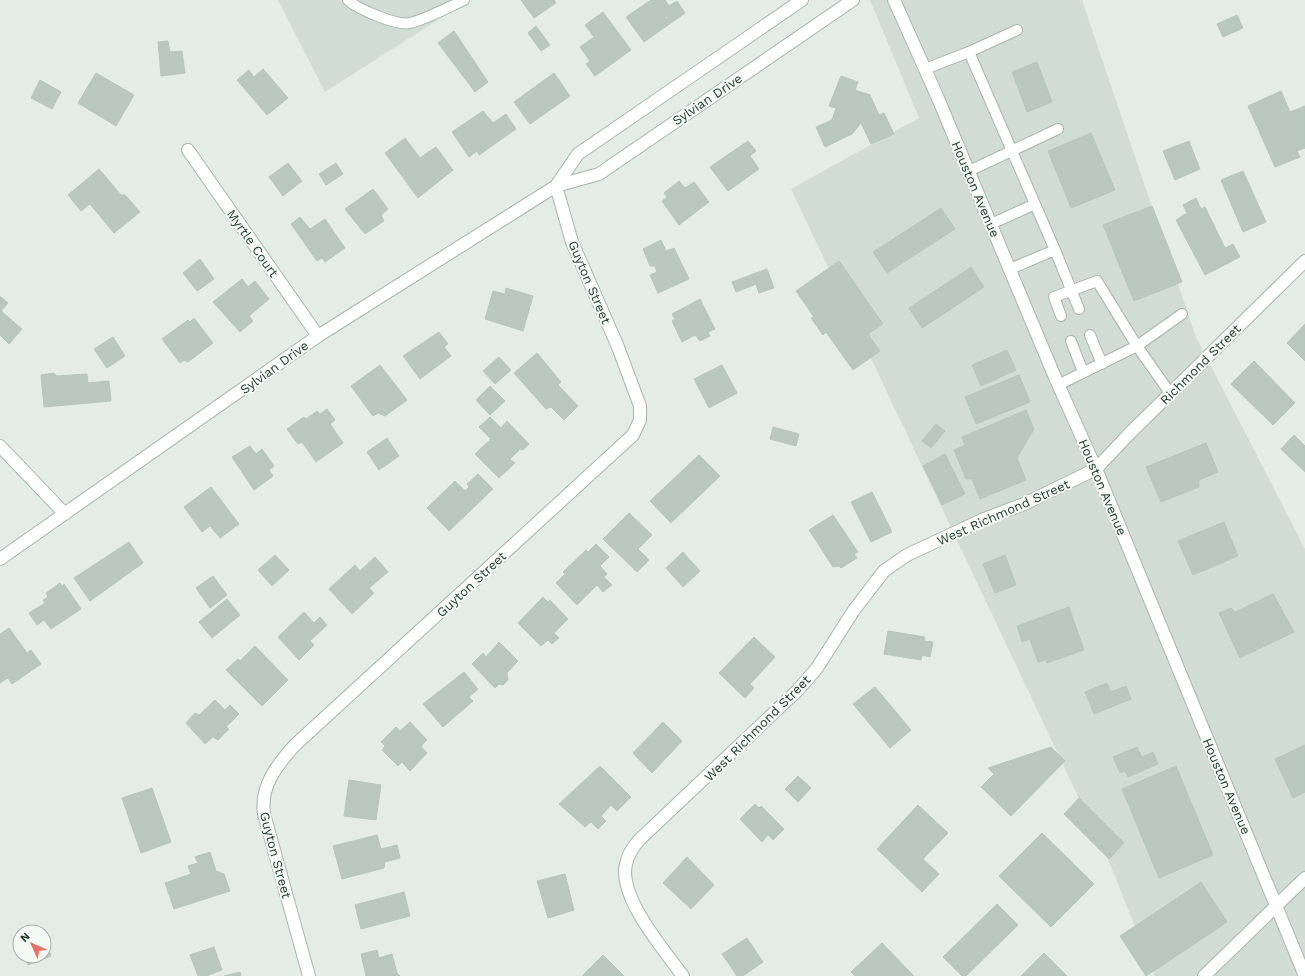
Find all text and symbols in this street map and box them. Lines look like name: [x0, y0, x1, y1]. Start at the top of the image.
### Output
street label: Sylvian Drive: [670, 71, 745, 128]
street label: Houston Avenue: [948, 139, 1003, 240]
street label: Myrtle Court: [224, 207, 282, 280]
street label: Guyton Street: [565, 238, 614, 327]
street label: Richmond Street: [1157, 321, 1244, 408]
street label: Sylvian Drive: [237, 338, 311, 397]
street label: Houston Avenue: [1075, 437, 1130, 538]
street label: West Richmond Street: [935, 476, 1072, 549]
street label: Guyton Street: [434, 548, 509, 620]
street label: West Richmond Street: [701, 672, 814, 784]
street label: Houston Avenue: [1199, 736, 1254, 837]
street label: Guyton Street: [257, 810, 294, 901]
north arrow: [12, 924, 52, 964]
text: N: [18, 930, 33, 945]

